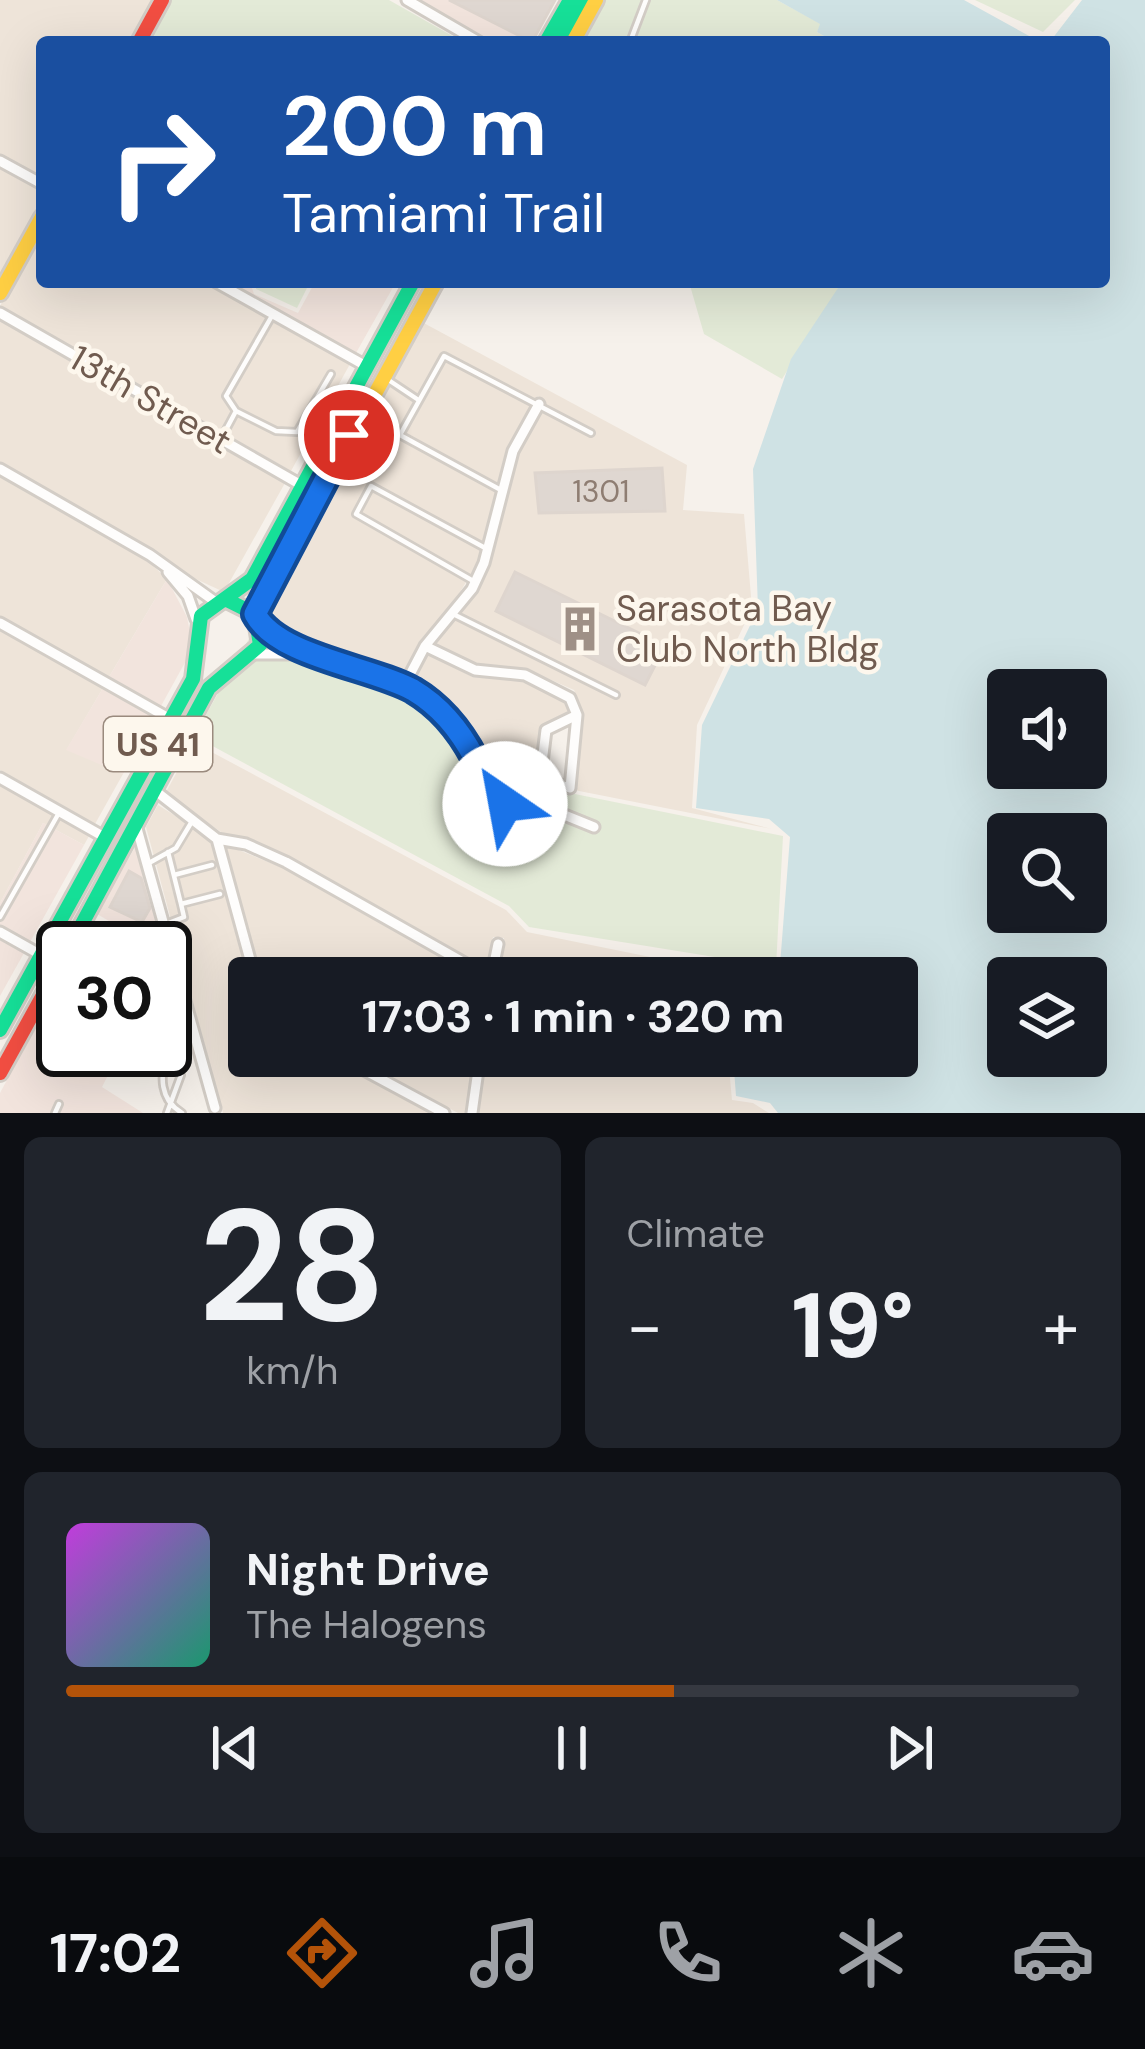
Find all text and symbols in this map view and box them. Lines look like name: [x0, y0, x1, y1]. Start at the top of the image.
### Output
text: 200 m: [282, 72, 547, 181]
icon: right: [84, 84, 240, 240]
text: Tamiami Trail: [282, 178, 605, 249]
street label: 13th Street: [62, 334, 240, 465]
pin: [298, 384, 400, 486]
icon: arrive: [316, 402, 382, 468]
house number: 1301: [573, 472, 629, 511]
place label: Sarasota Bay Club North Bldg: [616, 585, 879, 673]
building icon: Sarasota Bay Club North Bldg: [555, 604, 605, 654]
map controls: [987, 669, 1107, 1077]
button: sound: [987, 669, 1107, 789]
road number: US 41: [104, 717, 212, 771]
position arrow: [442, 741, 568, 867]
button: search: [987, 813, 1107, 933]
speed limit sign: 30: [36, 921, 192, 1077]
button: layers: [987, 957, 1107, 1077]
text: 17:03 · 1 min · 320 m: [362, 987, 784, 1046]
text: 28: [198, 1165, 386, 1368]
text: Climate: [627, 1208, 765, 1259]
text: 19°: [791, 1268, 914, 1385]
text: −: [627, 1284, 663, 1369]
text: +: [1043, 1284, 1079, 1369]
text: km/h: [246, 1345, 338, 1396]
text: Night Drive: [246, 1540, 490, 1599]
text: The Halogens: [246, 1599, 487, 1650]
icon: previous: [202, 1715, 268, 1781]
icon: pause: [539, 1715, 605, 1781]
icon: next: [877, 1715, 943, 1781]
icon: directions: [280, 1911, 364, 1995]
icon: music: [463, 1911, 547, 1995]
icon: phone: [646, 1911, 730, 1995]
icon: climate: [829, 1911, 913, 1995]
icon: car: [1011, 1911, 1095, 1995]
text: 17:02: [49, 1918, 181, 1989]

